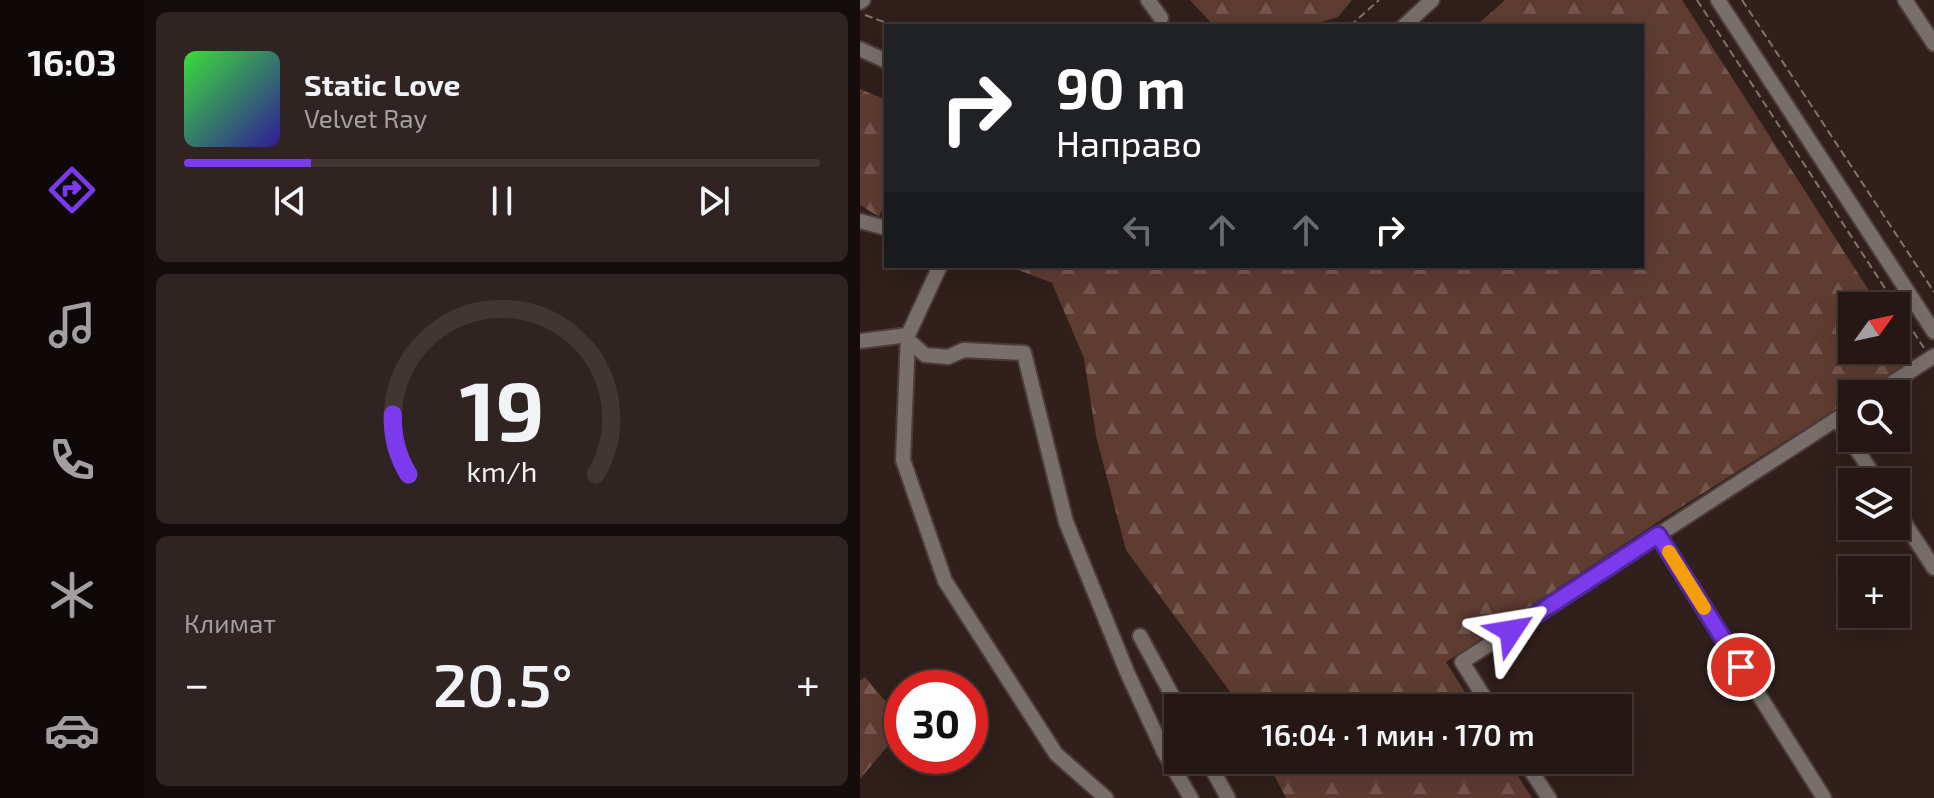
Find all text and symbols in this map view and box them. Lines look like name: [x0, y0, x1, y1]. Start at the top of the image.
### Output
text: 16:03: [27, 40, 117, 83]
text: 90 m: [1056, 53, 1186, 120]
icon: right: [924, 56, 1028, 160]
text: Static Love: [304, 66, 460, 102]
text: Velvet Ray: [304, 102, 427, 133]
text: Направо: [1056, 121, 1202, 164]
icon: directions: [44, 162, 100, 218]
icon: previous: [268, 179, 312, 223]
icon: pause: [480, 179, 524, 223]
icon: next: [692, 179, 736, 223]
icon: left: [1116, 208, 1160, 252]
icon: ahead: [1200, 208, 1244, 252]
icon: ahead: [1284, 208, 1328, 252]
icon: right: [1368, 208, 1412, 252]
north arrow: [1838, 292, 1910, 364]
map controls: [1838, 292, 1910, 628]
icon: music: [44, 297, 100, 353]
text: 19: [459, 358, 545, 458]
button: search: [1838, 380, 1910, 452]
icon: phone: [44, 432, 100, 488]
text: km/h: [467, 453, 537, 488]
button: layers: [1838, 468, 1910, 540]
button: +: [1838, 556, 1910, 628]
icon: climate: [44, 567, 100, 623]
position arrow: [1469, 589, 1553, 673]
text: Климат: [184, 607, 276, 638]
pin: [1707, 633, 1775, 701]
icon: arrive: [1719, 645, 1763, 689]
text: 20.5°: [433, 647, 573, 719]
text: −: [184, 656, 210, 709]
text: +: [796, 656, 820, 709]
speed limit sign: 30: [884, 670, 988, 774]
icon: car: [44, 702, 100, 758]
text: 16:04 · 1 мин · 170 m: [1261, 716, 1535, 752]

